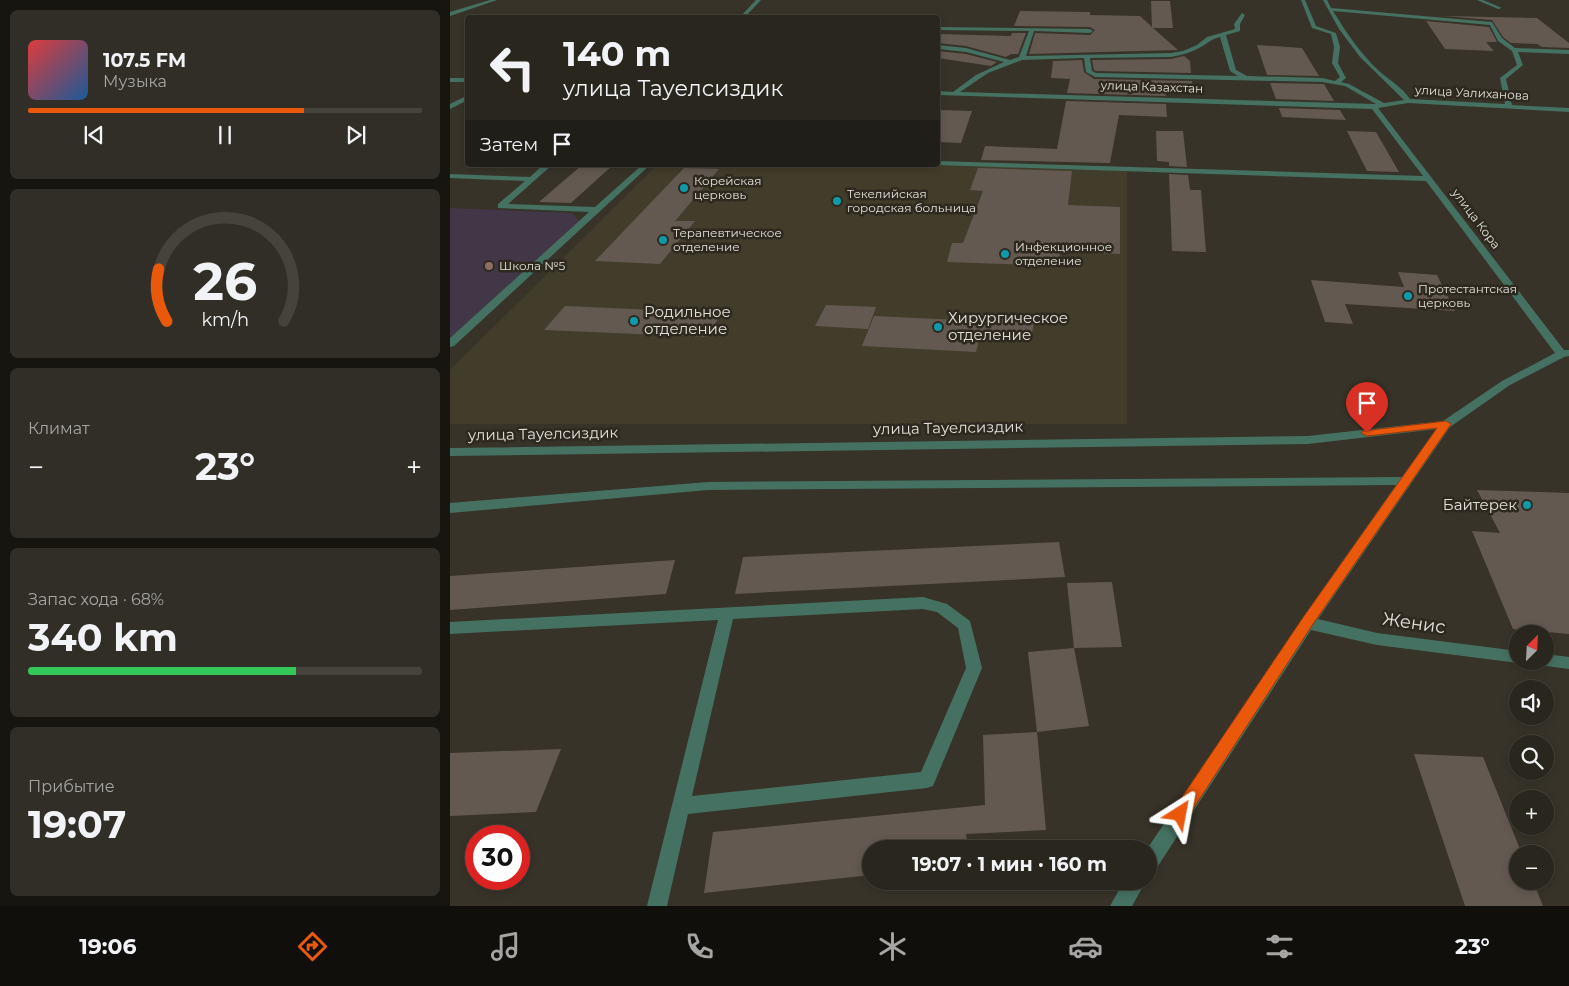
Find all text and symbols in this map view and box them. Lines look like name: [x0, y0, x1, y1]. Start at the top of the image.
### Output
text: 140 m: [563, 32, 671, 75]
icon: left: [480, 35, 545, 100]
text: 107.5 FM: [103, 49, 186, 72]
text: Музыка: [103, 72, 167, 91]
text: улица Тауелсиздик: [563, 75, 783, 102]
street label: улица Казахстан: [1099, 77, 1204, 96]
street label: улица Уалиханова: [1414, 82, 1529, 103]
icon: previous: [80, 121, 108, 149]
icon: pause: [211, 121, 239, 149]
icon: next: [342, 121, 370, 149]
icon: arrive: [548, 130, 576, 158]
text: Затем: [480, 133, 538, 156]
place label: Корейская церковь: [694, 173, 761, 202]
marker: Корейская церковь: [678, 182, 690, 194]
street label: улица Кора: [1448, 185, 1504, 252]
place label: Текелийская городская больница: [847, 186, 976, 215]
marker: Текелийская городская больница: [831, 195, 843, 207]
place label: Терапевтическое отделение: [673, 225, 782, 254]
marker: Терапевтическое отделение: [657, 234, 669, 246]
place label: Инфекционное отделение: [1015, 239, 1112, 268]
marker: Инфекционное отделение: [999, 248, 1011, 260]
text: 26: [193, 250, 257, 313]
place label: Школа №5: [499, 258, 566, 273]
marker: Школа №5: [483, 260, 495, 272]
place label: Протестантская церковь: [1418, 281, 1517, 310]
marker: Протестантская церковь: [1402, 290, 1414, 302]
place label: Родильное отделение: [644, 302, 731, 338]
place label: Хирургическое отделение: [948, 308, 1068, 344]
text: km/h: [201, 309, 249, 330]
marker: Родильное отделение: [628, 315, 640, 327]
marker: Хирургическое отделение: [932, 321, 944, 333]
pin: [1346, 382, 1388, 433]
icon: arrive: [1353, 389, 1381, 417]
street label: улица Тауелсиздик: [872, 417, 1024, 438]
text: Климат: [28, 419, 90, 438]
street label: улица Тауелсиздик: [467, 423, 619, 444]
text: 23°: [195, 443, 255, 490]
text: −: [28, 450, 44, 484]
text: +: [406, 450, 422, 484]
place label: Байтерек: [1443, 495, 1517, 514]
marker: Байтерек: [1521, 499, 1533, 511]
text: Запас хода · 68%: [28, 590, 164, 609]
street label: Женис: [1381, 608, 1447, 638]
text: 340 km: [28, 614, 178, 661]
north arrow: [1509, 625, 1554, 670]
map controls: [1509, 625, 1554, 890]
button: sound: [1509, 680, 1554, 725]
button: search: [1509, 735, 1554, 780]
text: Прибытие: [28, 777, 115, 796]
position arrow: [1153, 787, 1205, 839]
button: +: [1509, 790, 1554, 835]
text: 19:07: [28, 801, 126, 848]
speed limit sign: 30: [465, 825, 530, 890]
button: −: [1509, 845, 1554, 890]
text: 19:07 · 1 мин · 160 m: [912, 853, 1107, 876]
icon: directions: [295, 929, 330, 964]
icon: music: [488, 929, 523, 964]
icon: phone: [682, 929, 717, 964]
icon: climate: [875, 929, 910, 964]
icon: car: [1068, 929, 1103, 964]
icon: filters: [1262, 929, 1297, 964]
text: 19:06: [79, 933, 137, 960]
text: 23°: [1455, 933, 1490, 960]

